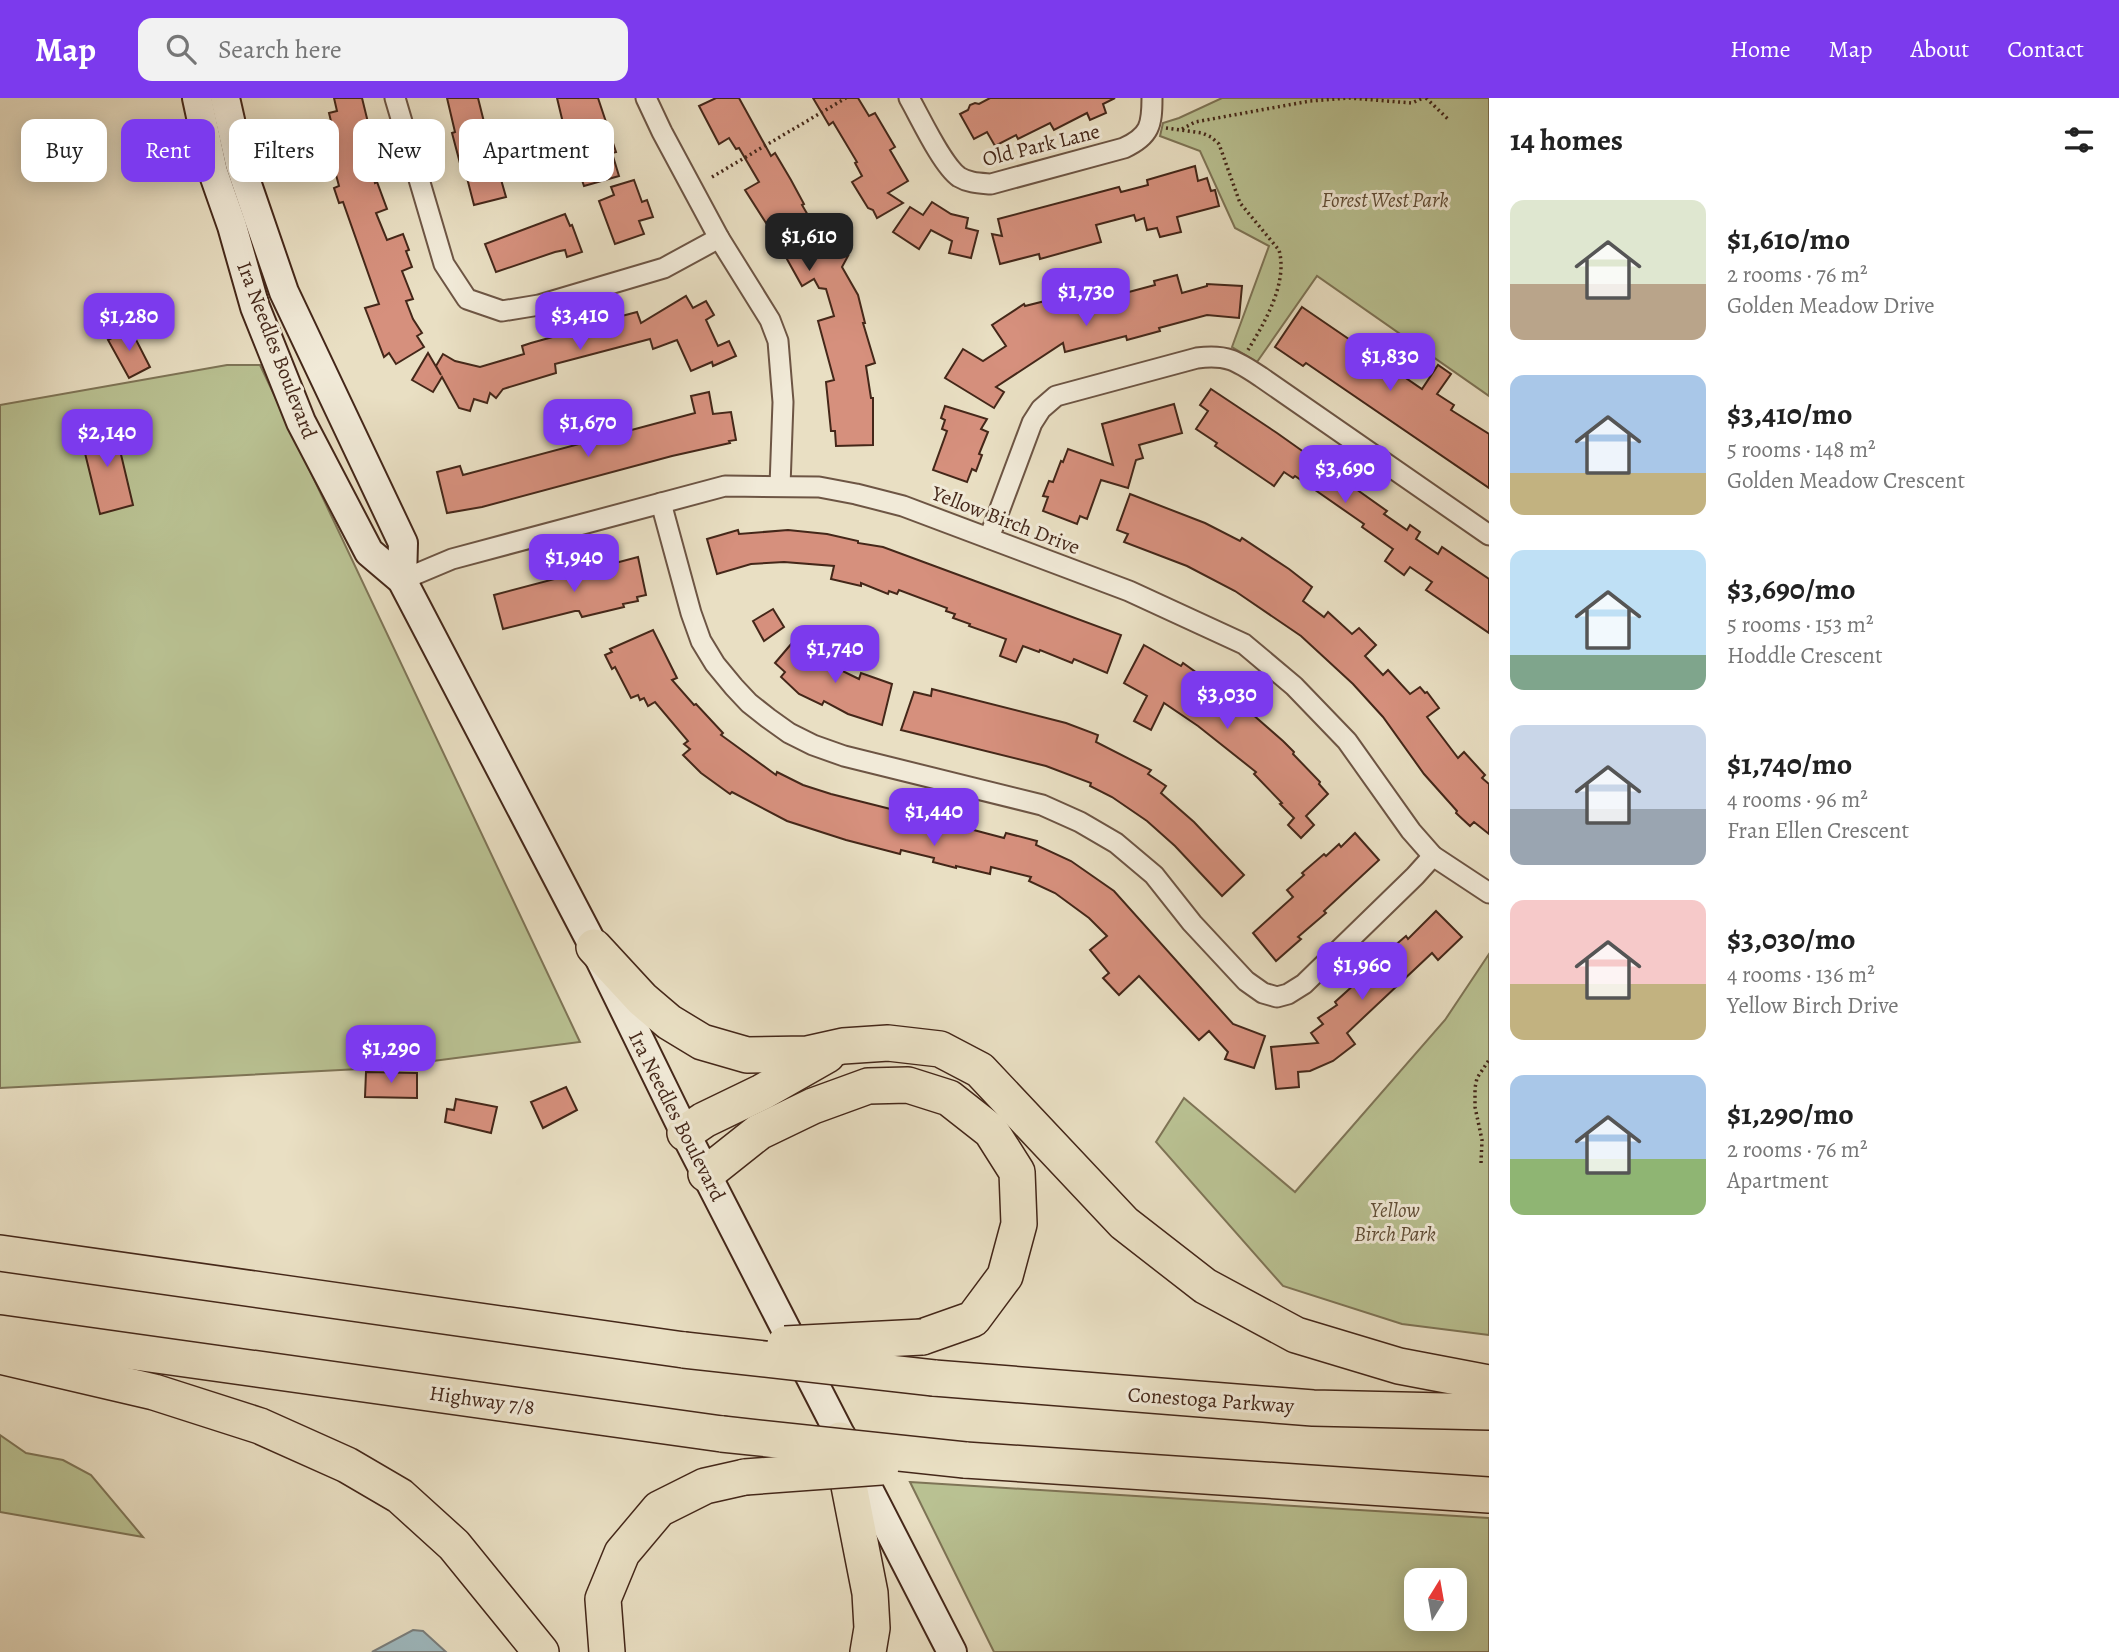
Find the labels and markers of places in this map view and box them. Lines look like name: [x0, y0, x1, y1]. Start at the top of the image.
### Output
pin: $1,610: [752, 214, 866, 273]
pin: $1,730: [1029, 268, 1143, 328]
pin: $3,410: [523, 292, 637, 352]
pin: $1,280: [72, 294, 186, 353]
pin: $1,830: [1333, 334, 1447, 393]
pin: $1,670: [531, 400, 645, 459]
pin: $2,140: [50, 410, 164, 469]
pin: $3,690: [1288, 446, 1402, 505]
pin: $1,940: [517, 534, 631, 594]
pin: $1,740: [778, 626, 892, 685]
pin: $3,030: [1170, 672, 1284, 731]
pin: $1,440: [877, 788, 991, 848]
pin: $1,960: [1305, 942, 1419, 1002]
pin: $1,290: [334, 1026, 448, 1085]

